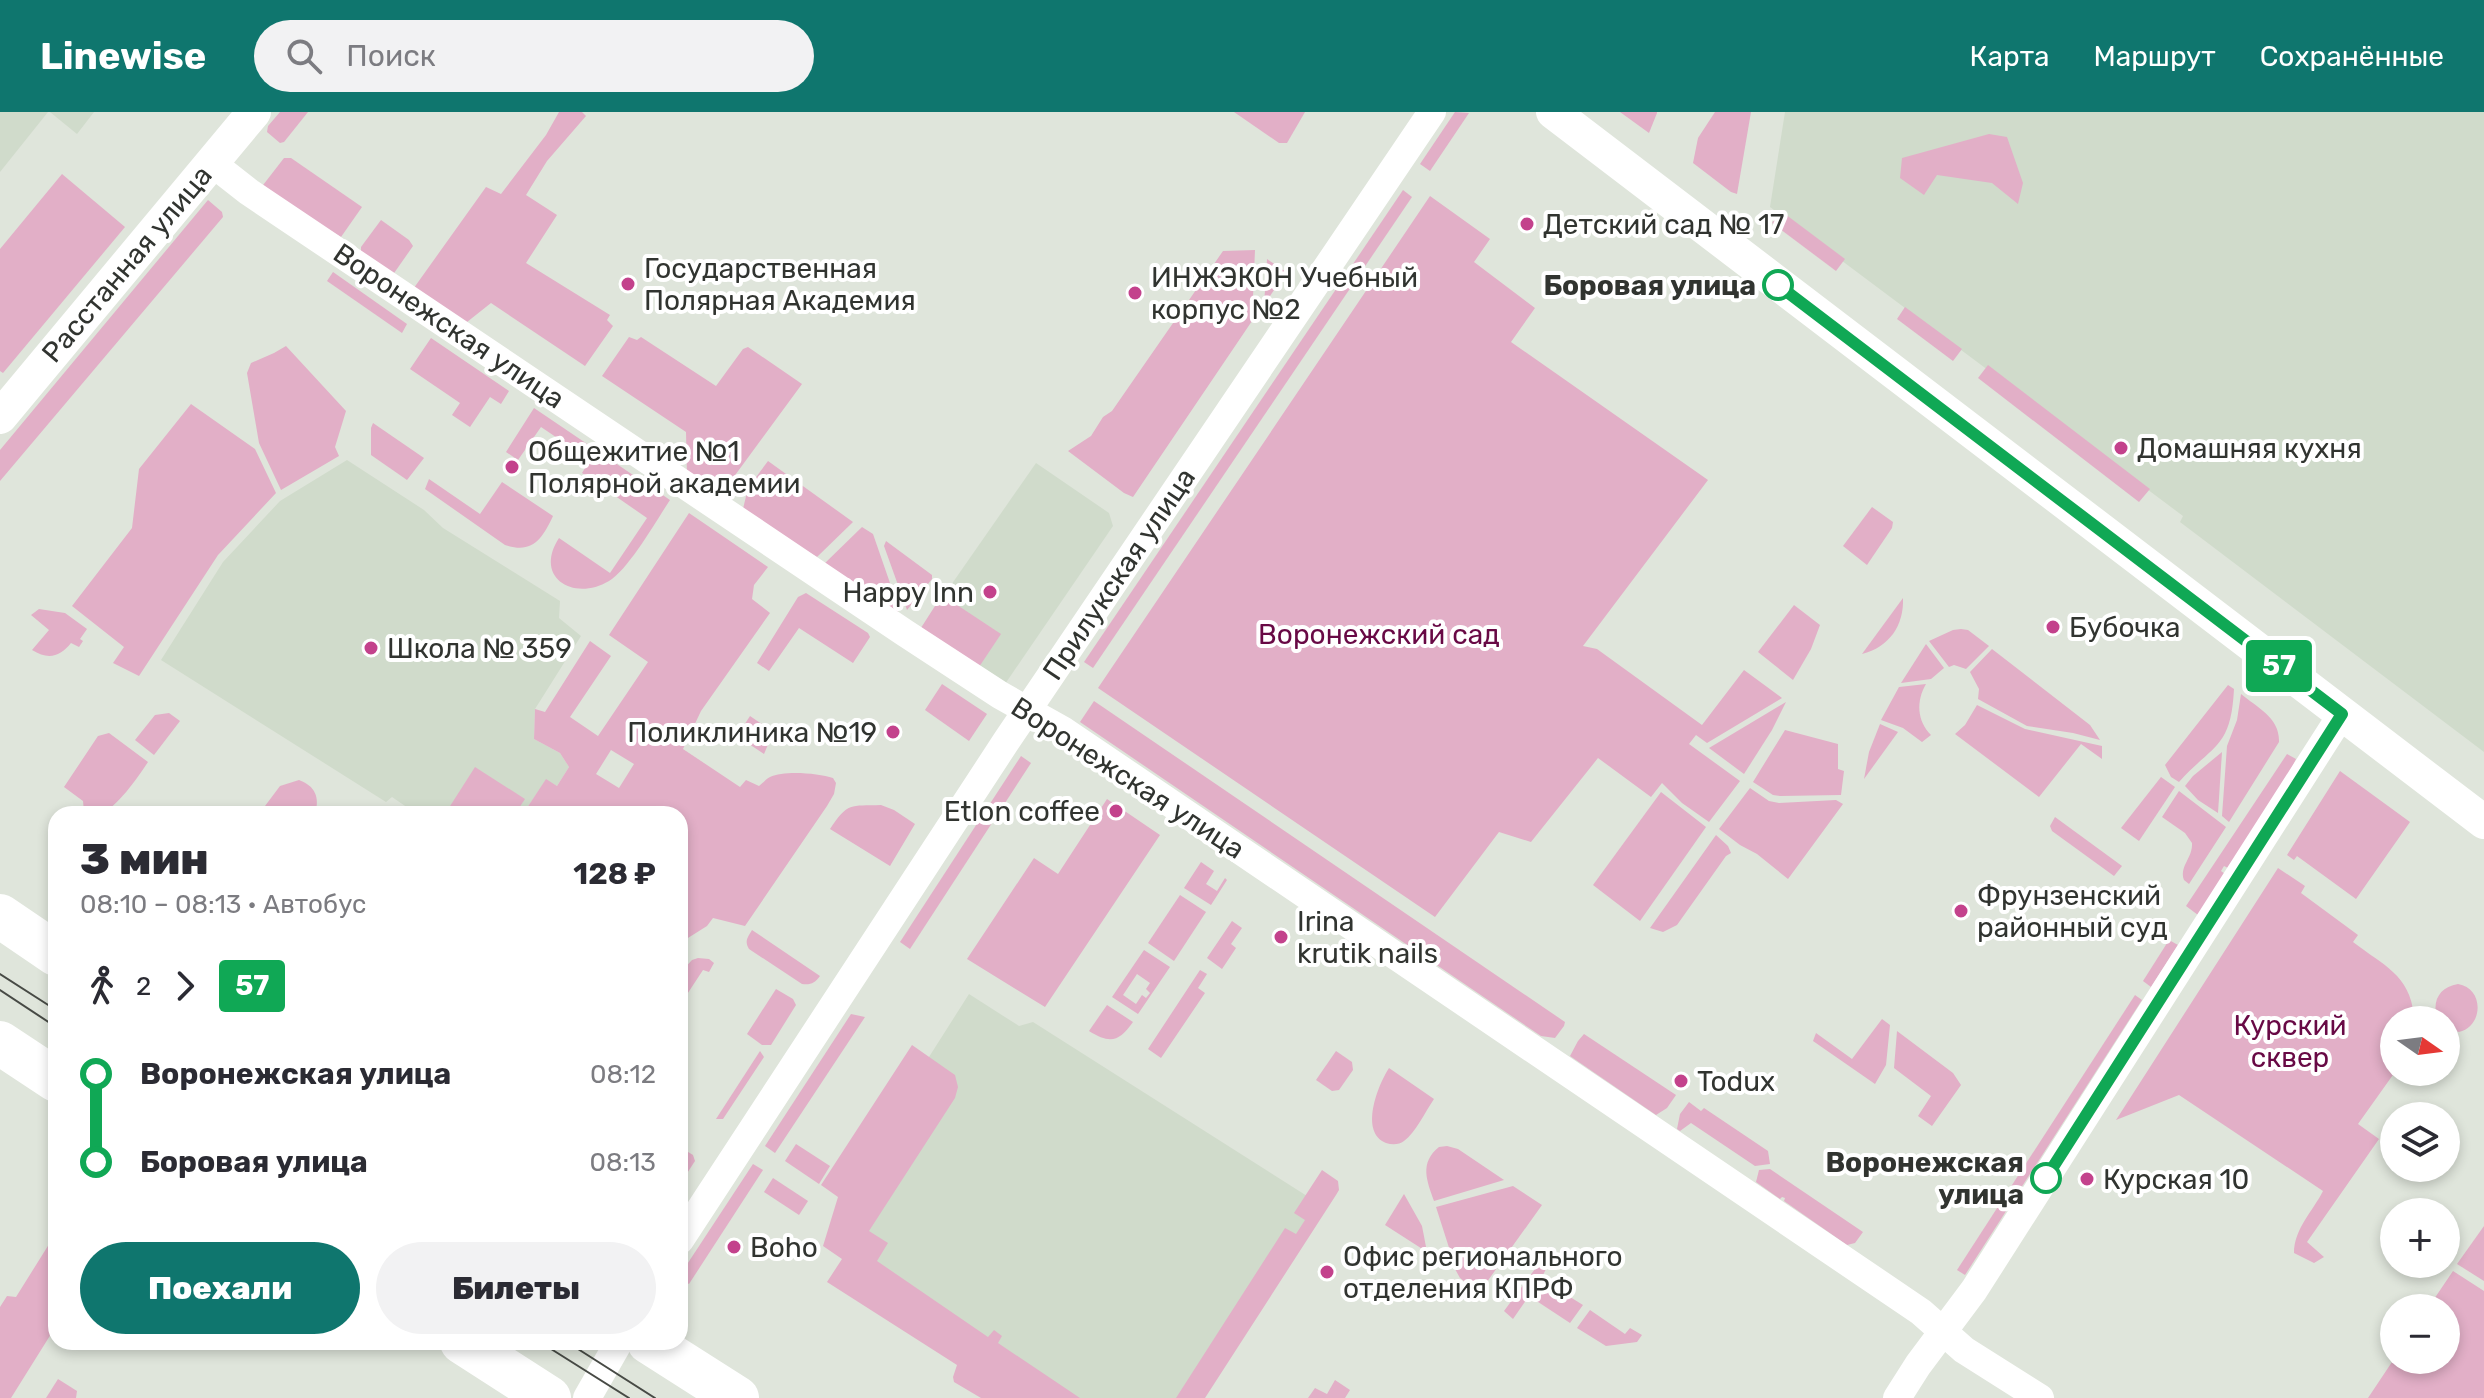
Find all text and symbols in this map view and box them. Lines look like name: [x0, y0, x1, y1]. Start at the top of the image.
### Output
search box: [254, 20, 814, 92]
text: Linewise: [40, 33, 206, 79]
icon: search: [282, 34, 326, 78]
text: Поиск: [346, 38, 436, 74]
text: Карта: [1970, 40, 2049, 73]
text: Маршрут: [2093, 40, 2216, 73]
text: Сохранённые: [2260, 40, 2444, 73]
street label: Расстанная улица: [35, 159, 219, 369]
place label: Детский сад № 17: [1543, 208, 1784, 241]
marker: Детский сад № 17: [1518, 215, 1536, 233]
street label: Воронежская улица: [327, 236, 571, 416]
place label: Государственная Полярная Академия: [644, 252, 916, 317]
place label: ИНЖЭКОН Учебный корпус №2: [1151, 261, 1418, 326]
place label: Боровая улица: [1543, 269, 1756, 302]
marker: Боровая улица: [1763, 270, 1793, 300]
marker: Государственная Полярная Академия: [619, 275, 637, 293]
marker: ИНЖЭКОН Учебный корпус №2: [1126, 284, 1144, 302]
place label: Домашняя кухня: [2137, 432, 2362, 465]
place label: Общежитие №1 Полярной академии: [528, 435, 801, 500]
marker: Домашняя кухня: [2112, 439, 2130, 457]
marker: Общежитие №1 Полярной академии: [503, 458, 521, 476]
street label: Прилукская улица: [1036, 462, 1202, 686]
place label: Happy Inn: [843, 576, 974, 609]
marker: Happy Inn: [981, 583, 999, 601]
place label: Бубочка: [2069, 611, 2180, 644]
park label: Воронежский сад: [1258, 618, 1500, 651]
marker: Бубочка: [2044, 618, 2062, 636]
place label: Школа № 359: [387, 632, 572, 665]
marker: Школа № 359: [362, 639, 380, 657]
line badge: 57: [2243, 640, 2315, 692]
text: 57: [2262, 649, 2296, 682]
street label: Воронежская улица: [1005, 690, 1251, 866]
place label: Поликлиника №19: [627, 716, 877, 749]
marker: Поликлиника №19: [884, 723, 902, 741]
place label: Etlon coffee: [944, 795, 1100, 828]
marker: Etlon coffee: [1107, 802, 1125, 820]
text: 3 мин: [80, 833, 209, 885]
text: 128 ₽: [573, 856, 656, 892]
place label: Фрунзенский районный суд: [1977, 879, 2168, 944]
text: 08:10 – 08:13 · Автобус: [80, 889, 366, 920]
marker: Фрунзенский районный суд: [1952, 902, 1970, 920]
place label: Irina krutik nails: [1297, 905, 1438, 970]
marker: Irina krutik nails: [1272, 928, 1290, 946]
icon: walk: [80, 964, 124, 1008]
icon: forward: [163, 964, 207, 1008]
text: 57: [235, 969, 269, 1002]
text: 2: [136, 971, 151, 1002]
north arrow: [2380, 1006, 2460, 1086]
map controls: [2380, 1006, 2460, 1374]
park label: Курский сквер: [2233, 1009, 2347, 1074]
text: Воронежская улица: [140, 1056, 451, 1092]
text: 08:12: [590, 1059, 656, 1090]
place label: Todux: [1697, 1065, 1775, 1098]
marker: Todux: [1672, 1072, 1690, 1090]
button: layers: [2380, 1102, 2460, 1182]
text: Боровая улица: [140, 1144, 368, 1180]
place label: Воронежская улица: [1825, 1146, 2024, 1211]
text: 08:13: [590, 1147, 656, 1178]
marker: Воронежская улица: [2031, 1163, 2061, 1193]
place label: Курская 10: [2103, 1163, 2249, 1196]
marker: Курская 10: [2078, 1170, 2096, 1188]
button: +: [2380, 1198, 2460, 1278]
place label: Boho: [750, 1231, 818, 1264]
marker: Boho: [725, 1238, 743, 1256]
place label: Офис регионального отделения КПРФ: [1343, 1240, 1623, 1305]
button: Поехали: [80, 1242, 360, 1334]
button: Билеты: [376, 1242, 656, 1334]
marker: Офис регионального отделения КПРФ: [1318, 1263, 1336, 1281]
button: −: [2380, 1294, 2460, 1374]

